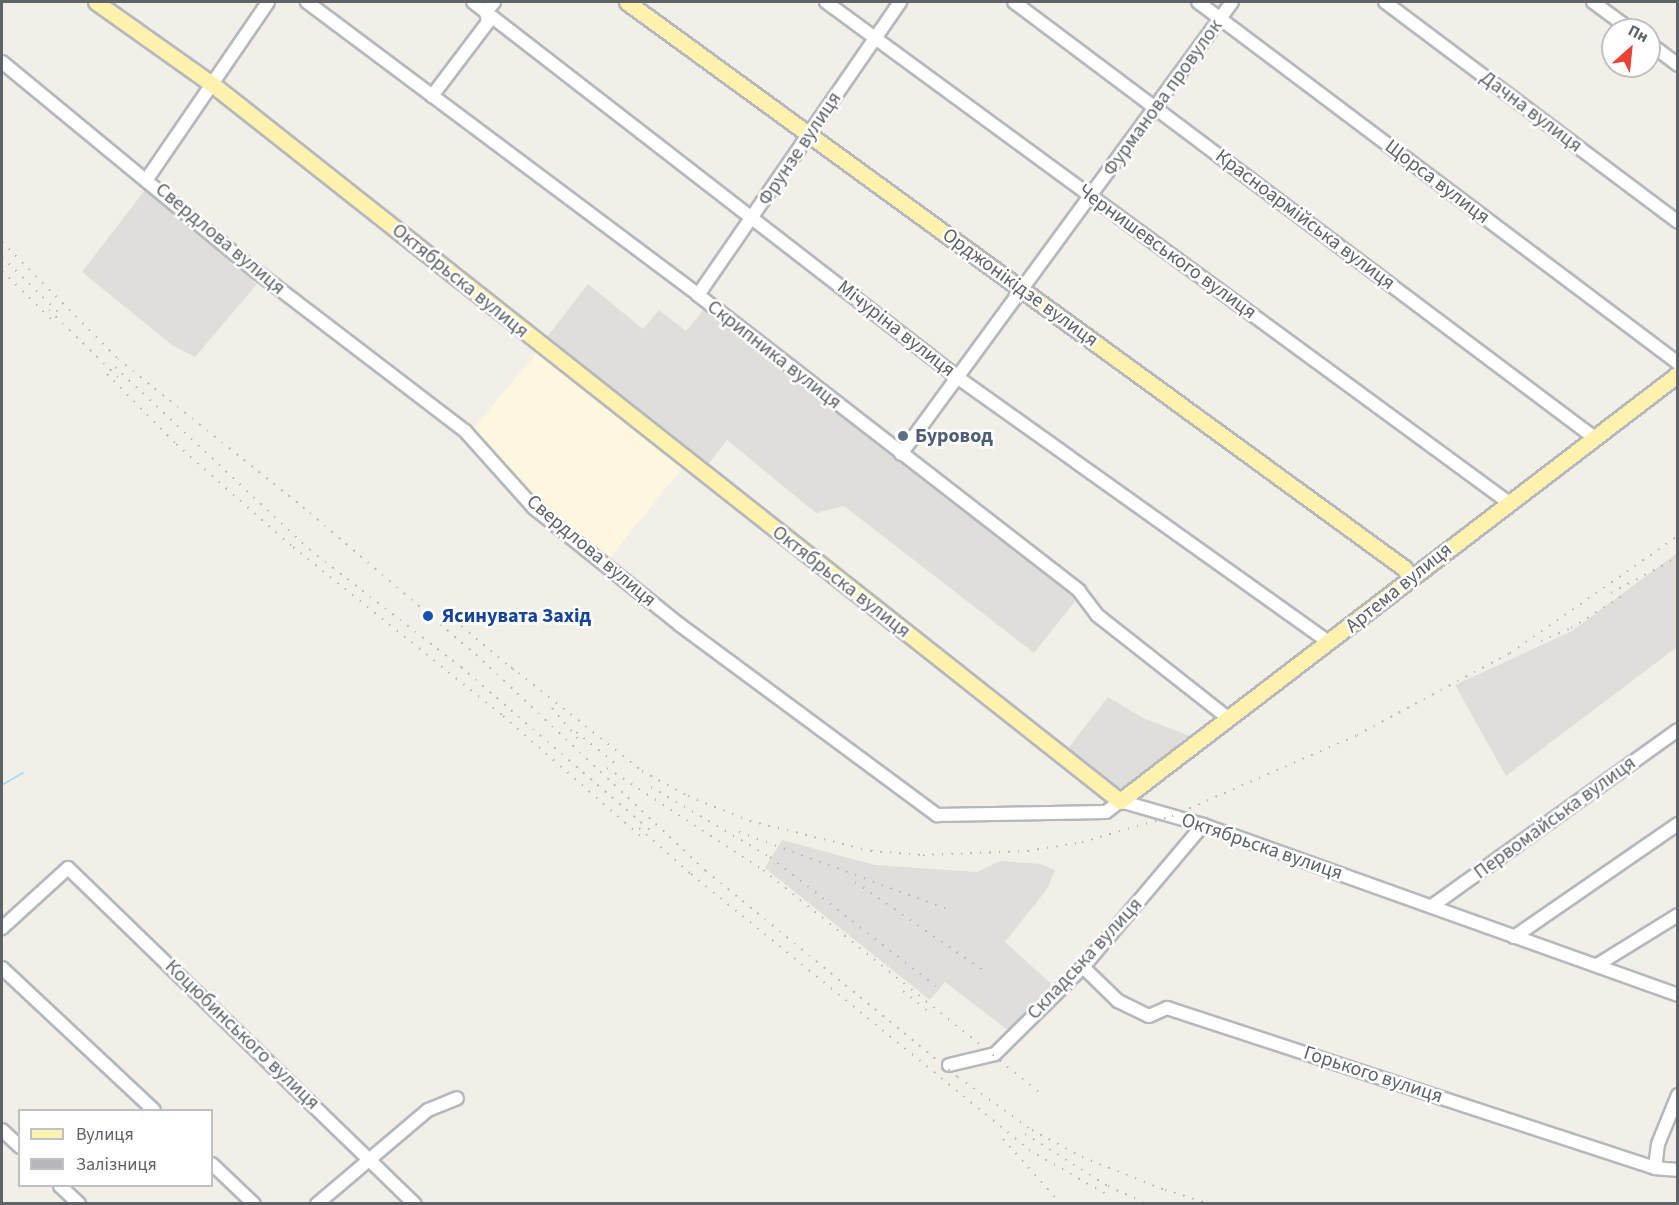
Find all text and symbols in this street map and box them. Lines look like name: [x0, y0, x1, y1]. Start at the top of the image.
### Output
street label: Фурманова провулок: [1098, 15, 1228, 181]
north arrow: [1601, 18, 1661, 78]
text: Пн: [1624, 19, 1652, 48]
street label: Дачна вулиця: [1475, 66, 1587, 158]
street label: Фрунзе вулиця: [753, 88, 847, 210]
street label: Щорса вулиця: [1380, 135, 1494, 229]
street label: Красноармійська вулиця: [1210, 145, 1400, 295]
street label: Свердлова вулиця: [150, 178, 290, 300]
street label: Чернишевського вулиця: [1073, 179, 1261, 325]
street label: Октябрьска вулиця: [387, 219, 533, 343]
street label: Орджонікідзе вулиця: [937, 223, 1103, 353]
street label: Мічуріна вулиця: [832, 276, 960, 382]
street label: Скрипника вулиця: [702, 295, 846, 415]
place label: Буровод: [915, 424, 993, 448]
marker: Буровод: [896, 429, 910, 443]
street label: Свердлова вулиця: [521, 490, 661, 612]
street label: Октябрьска вулиця: [767, 521, 915, 643]
street label: Артема вулиця: [1341, 538, 1457, 638]
place label: Ясинувата Захід: [442, 604, 591, 628]
marker: Ясинувата Захід: [419, 607, 437, 625]
street label: Первомайська вулиця: [1469, 751, 1641, 885]
street label: Октябрьска вулиця: [1178, 808, 1346, 886]
street label: Складська вулиця: [1022, 893, 1148, 1025]
street label: Коцюбинського вулиця: [160, 955, 324, 1115]
street label: Горького вулиця: [1300, 1041, 1446, 1109]
legend: [18, 1109, 213, 1187]
text: Вулиця: [76, 1122, 134, 1147]
text: Залізниця: [76, 1152, 157, 1177]

